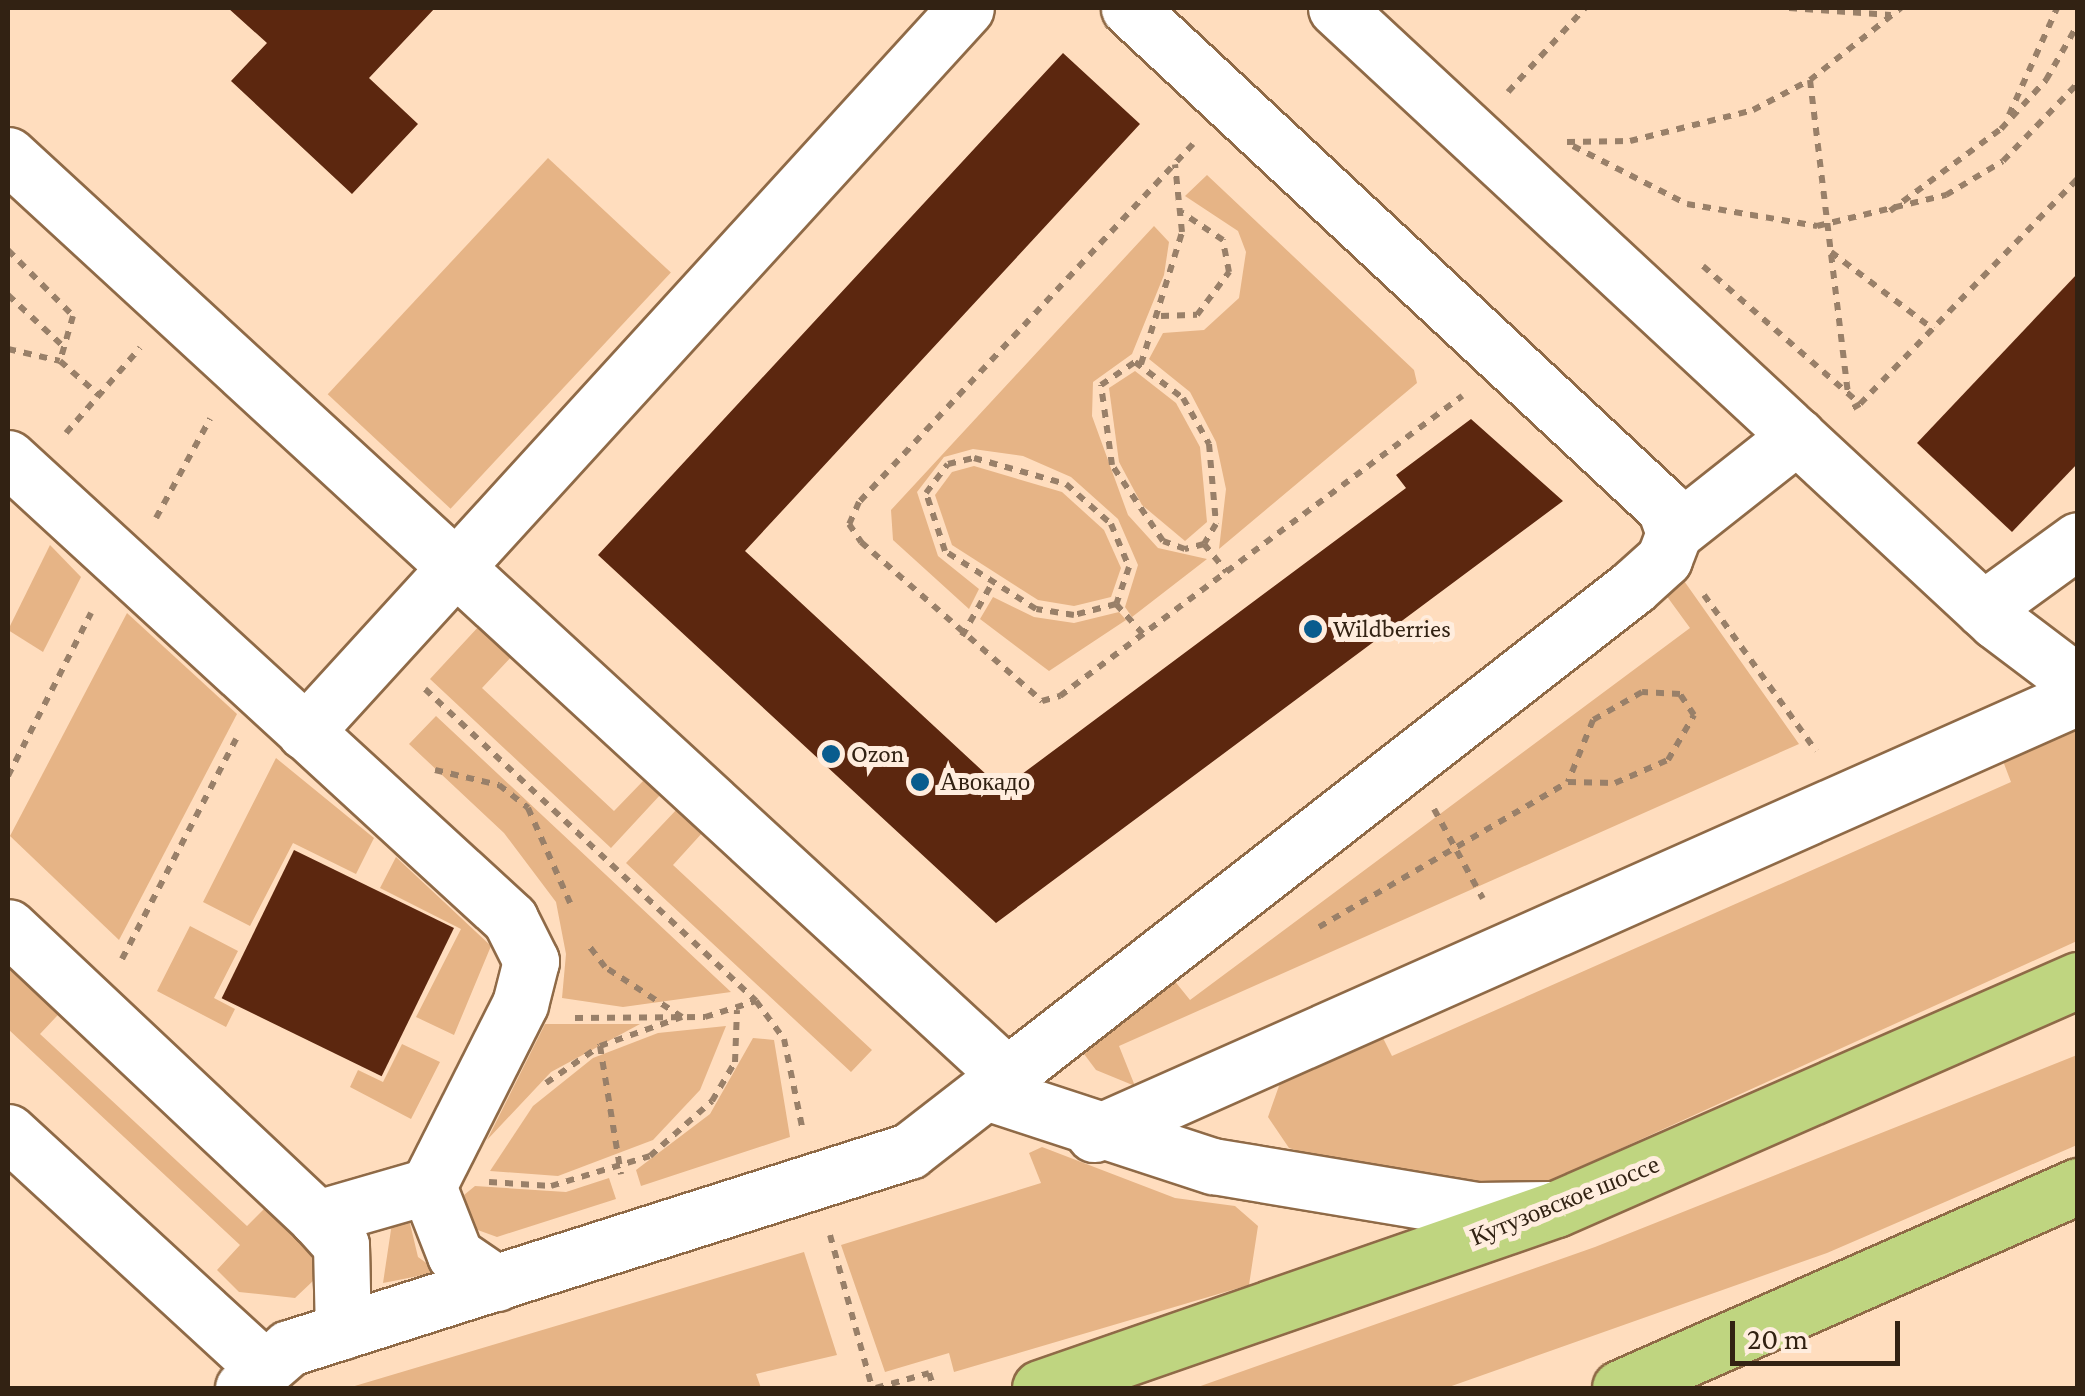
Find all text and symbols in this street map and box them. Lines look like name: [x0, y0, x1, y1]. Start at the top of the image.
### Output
place label: Wildberries: [1333, 614, 1451, 644]
marker: Wildberries: [1302, 618, 1324, 640]
place label: Ozon: [851, 739, 904, 769]
marker: Ozon: [820, 743, 842, 765]
place label: Авокадо: [940, 767, 1030, 797]
marker: Авокадо: [909, 771, 931, 793]
street label: Кутузовское шоссе: [1466, 1149, 1664, 1253]
scale bar: [1735, 1301, 1905, 1363]
text: 20 m: [1747, 1322, 1808, 1355]

